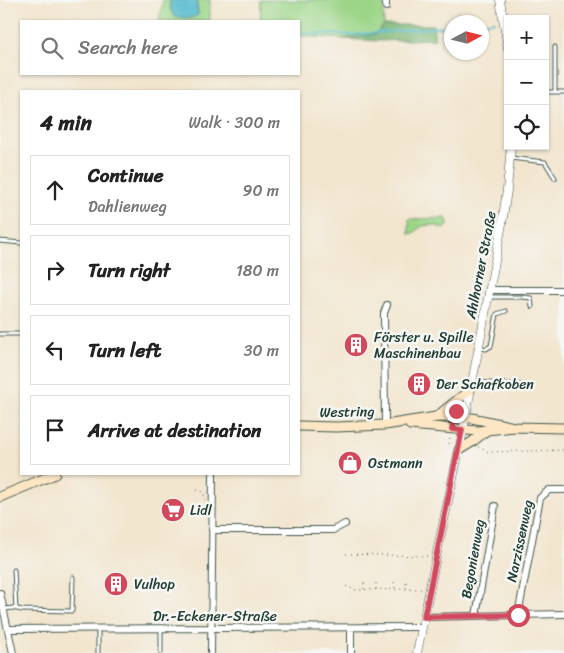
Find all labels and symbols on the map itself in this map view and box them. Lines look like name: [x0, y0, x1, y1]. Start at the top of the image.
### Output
north arrow: [444, 15, 489, 60]
street label: Ahlhorner Straße: [458, 209, 504, 322]
place label: Förster u. Spille Maschinenbau: [374, 325, 474, 366]
building icon: Förster u. Spille Maschinenbau: [343, 332, 369, 358]
building icon: Der Schafkoben: [406, 371, 432, 397]
place label: Der Schafkoben: [436, 372, 534, 397]
street label: Westring: [319, 399, 375, 425]
route end: [445, 400, 468, 423]
shop icon: Ostmann: [337, 450, 363, 476]
place label: Ostmann: [368, 451, 423, 476]
supermarket icon: Lidl: [160, 497, 186, 523]
place label: Lidl: [190, 498, 213, 523]
street label: Narzissenweg: [499, 498, 541, 584]
street label: Begonienweg: [454, 517, 492, 601]
building icon: Vulhop: [103, 571, 129, 597]
place label: Vulhop: [134, 572, 175, 597]
street label: Dr.-Eckener-Straße: [153, 604, 277, 629]
route start: [507, 604, 530, 627]

